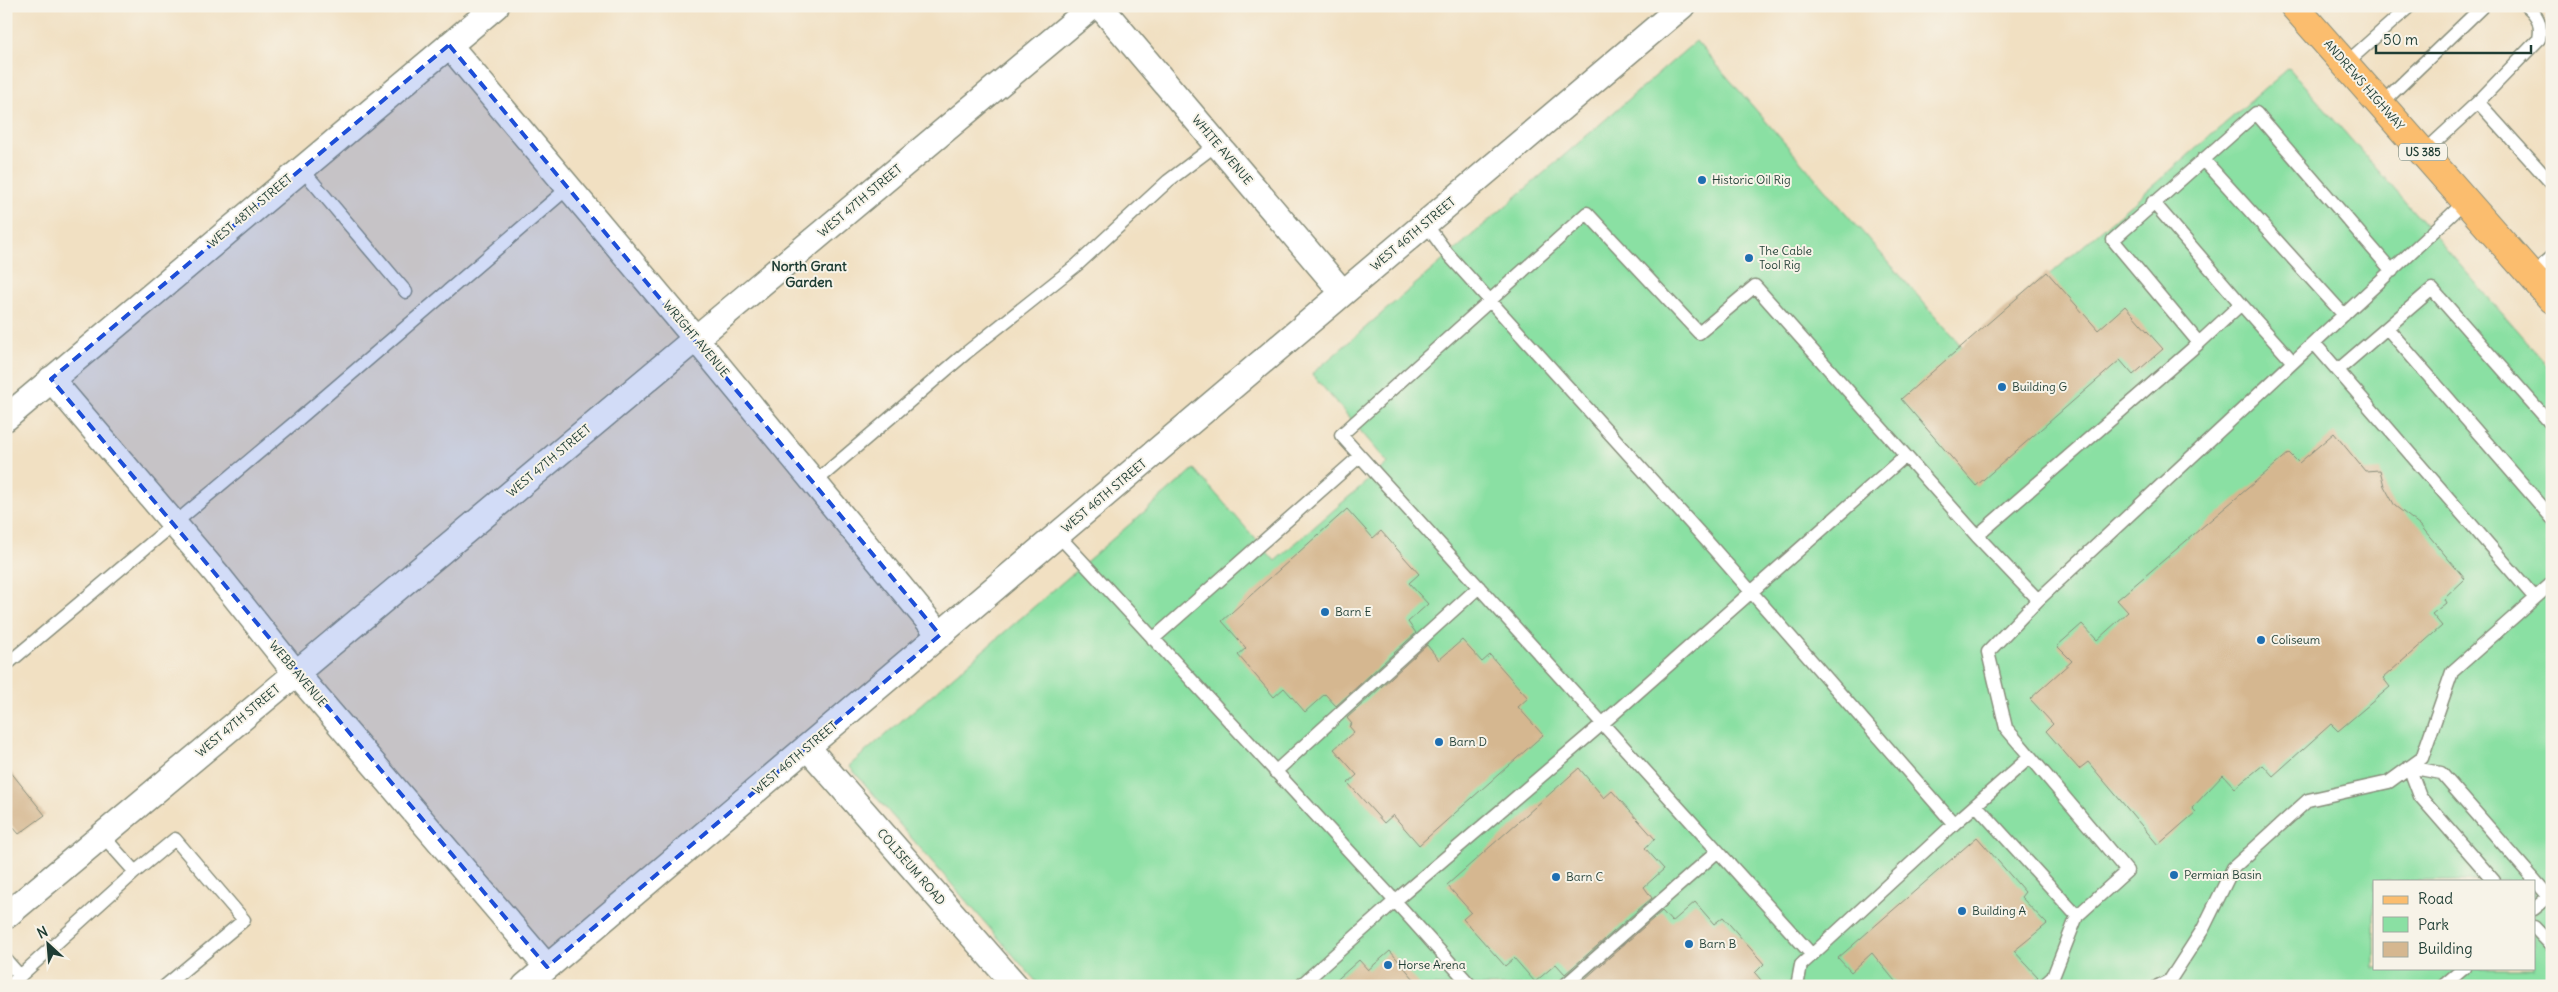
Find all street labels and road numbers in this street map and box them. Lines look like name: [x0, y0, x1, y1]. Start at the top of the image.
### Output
street label: ANDREWS HIGHWAY: [2321, 36, 2408, 133]
street label: WHITE AVENUE: [1189, 112, 1256, 188]
road number: US 385: [2399, 144, 2447, 160]
street label: WEST 47TH STREET: [815, 161, 905, 240]
street label: WEST 48TH STREET: [204, 171, 295, 250]
street label: WEST 46TH STREET: [1367, 194, 1458, 273]
street label: WRIGHT AVENUE: [660, 297, 733, 380]
street label: WEST 47TH STREET: [504, 421, 594, 500]
street label: WEST 46TH STREET: [1058, 456, 1149, 535]
street label: WEBB AVENUE: [266, 637, 330, 710]
street label: WEST 47TH STREET: [193, 681, 283, 760]
street label: WEST 46TH STREET: [749, 718, 840, 797]
street label: COLISEUM ROAD: [874, 825, 949, 908]

